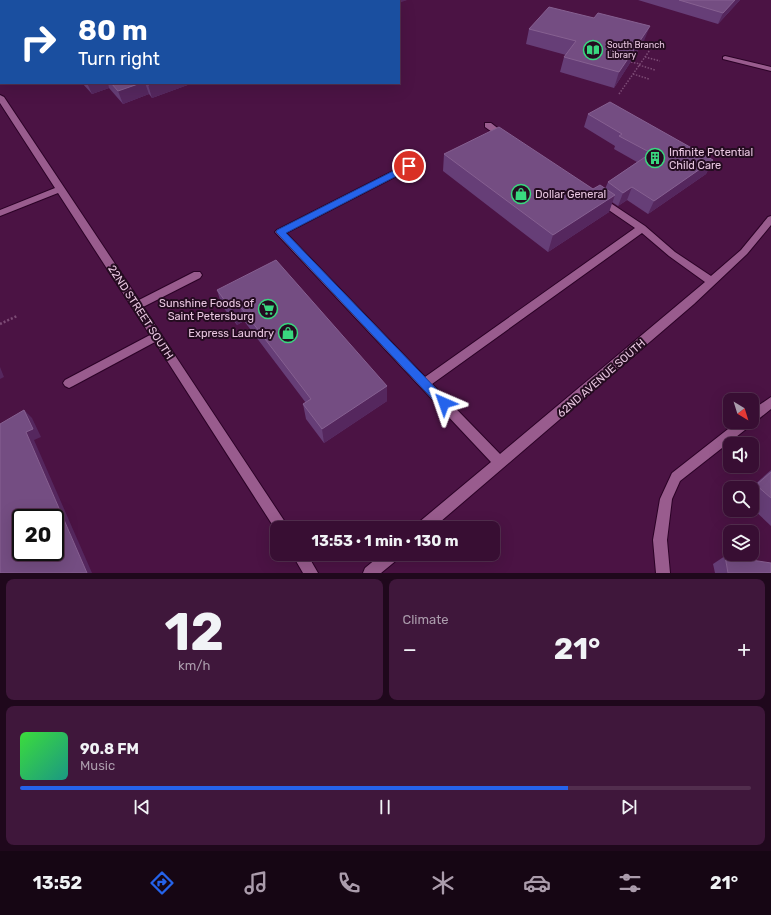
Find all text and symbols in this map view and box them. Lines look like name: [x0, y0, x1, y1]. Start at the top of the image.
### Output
text: 80 m: [78, 14, 148, 47]
icon: right: [12, 16, 64, 68]
library icon: South Branch Library: [582, 39, 604, 61]
place label: South Branch Library: [607, 40, 665, 60]
text: Turn right: [78, 48, 160, 70]
place label: Infinite Potential Child Care: [669, 146, 753, 172]
building icon: Infinite Potential Child Care: [644, 147, 666, 169]
pin: [392, 149, 426, 183]
icon: arrive: [398, 155, 420, 177]
shop icon: Dollar General: [510, 183, 532, 205]
place label: Dollar General: [535, 188, 606, 201]
street label: 22ND STREET SOUTH: [105, 263, 176, 362]
place label: Sunshine Foods of Saint Petersburg: [159, 297, 255, 323]
supermarket icon: Sunshine Foods of Saint Petersburg: [257, 298, 279, 320]
shop icon: Express Laundry: [277, 322, 299, 344]
place label: Express Laundry: [188, 327, 274, 340]
street label: 62ND AVENUE SOUTH: [555, 337, 648, 420]
position arrow: [423, 382, 465, 424]
north arrow: [723, 393, 759, 429]
map controls: [723, 393, 759, 561]
button: sound: [723, 437, 759, 473]
button: search: [723, 481, 759, 517]
speed limit sign: 20: [12, 509, 64, 561]
button: layers: [723, 525, 759, 561]
text: 13:53 · 1 min · 130 m: [312, 532, 458, 550]
text: 12: [164, 601, 224, 663]
text: Climate: [403, 612, 449, 627]
text: 21°: [554, 631, 600, 667]
text: −: [403, 636, 417, 663]
text: +: [737, 636, 751, 663]
text: km/h: [178, 658, 210, 673]
text: 90.8 FM: [80, 740, 139, 758]
text: Music: [80, 758, 115, 773]
icon: previous: [131, 796, 153, 818]
icon: pause: [374, 796, 396, 818]
icon: next: [618, 796, 640, 818]
icon: directions: [148, 869, 176, 897]
icon: music: [242, 869, 270, 897]
icon: phone: [335, 869, 363, 897]
icon: climate: [429, 869, 457, 897]
icon: car: [523, 869, 551, 897]
icon: filters: [616, 869, 644, 897]
text: 13:52: [33, 872, 82, 894]
text: 21°: [710, 872, 738, 894]

